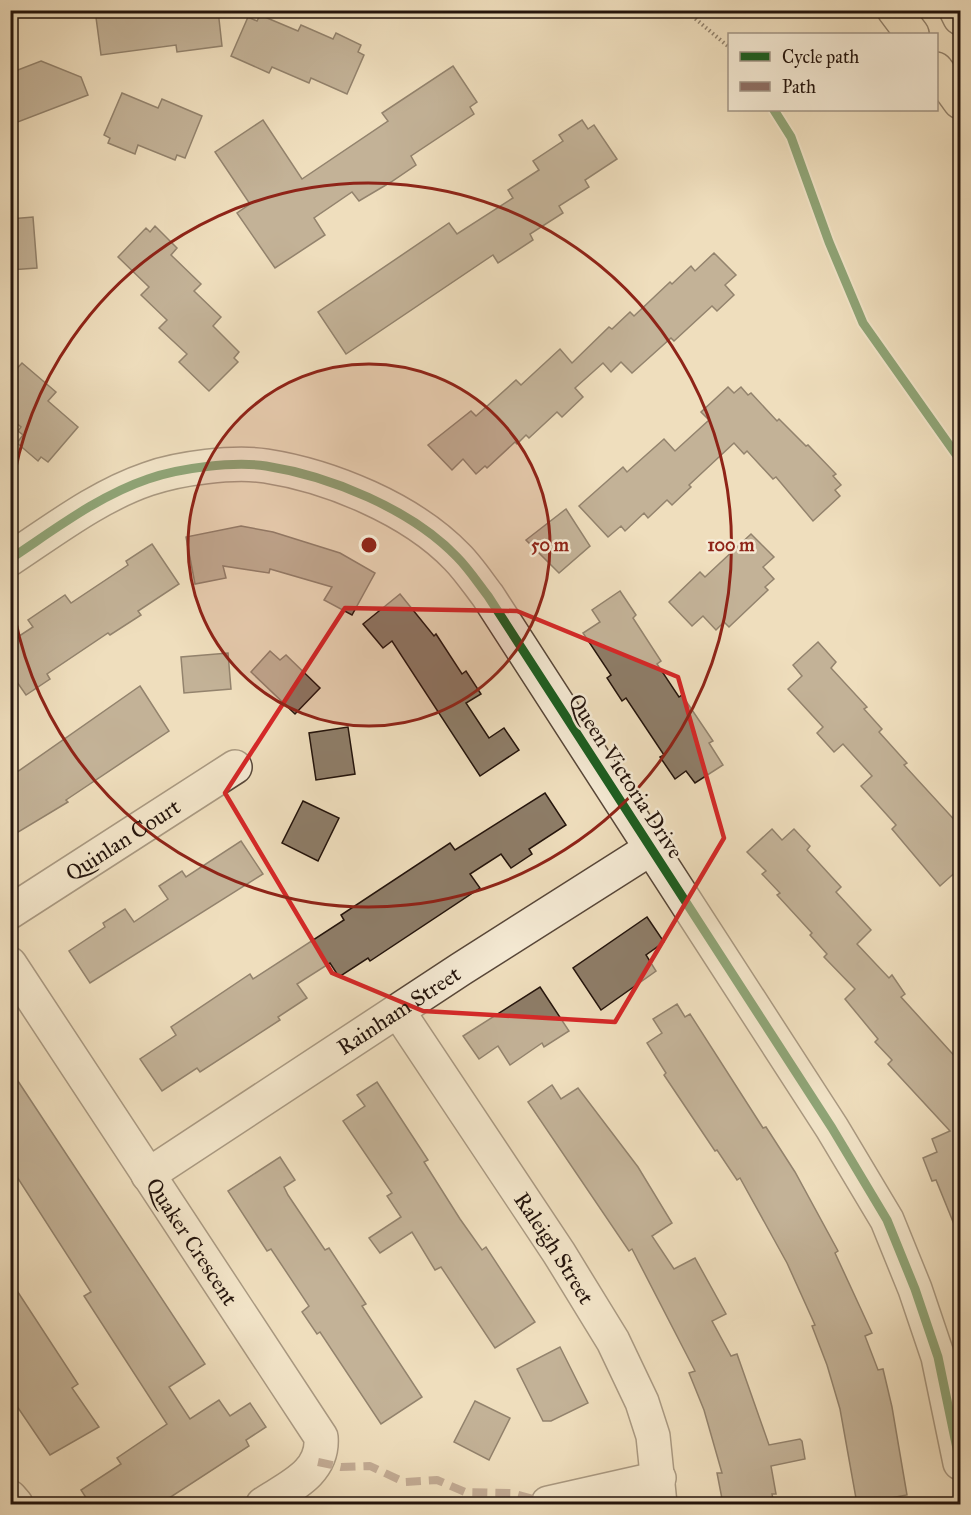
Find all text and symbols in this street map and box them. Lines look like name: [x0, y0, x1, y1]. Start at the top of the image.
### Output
legend: [728, 33, 938, 111]
text: Cycle path: [782, 46, 859, 68]
text: Path: [782, 76, 816, 98]
text: 50 m: [531, 534, 570, 556]
text: 100 m: [708, 534, 755, 556]
centre of rings: [359, 535, 379, 555]
street label: Queen Victoria Drive: [563, 689, 689, 863]
street label: Quinlan Court: [60, 792, 185, 886]
street label: Rainham Street: [332, 960, 466, 1060]
street label: Quaker Crescent: [141, 1173, 244, 1310]
street label: Raleigh Street: [509, 1187, 601, 1309]

